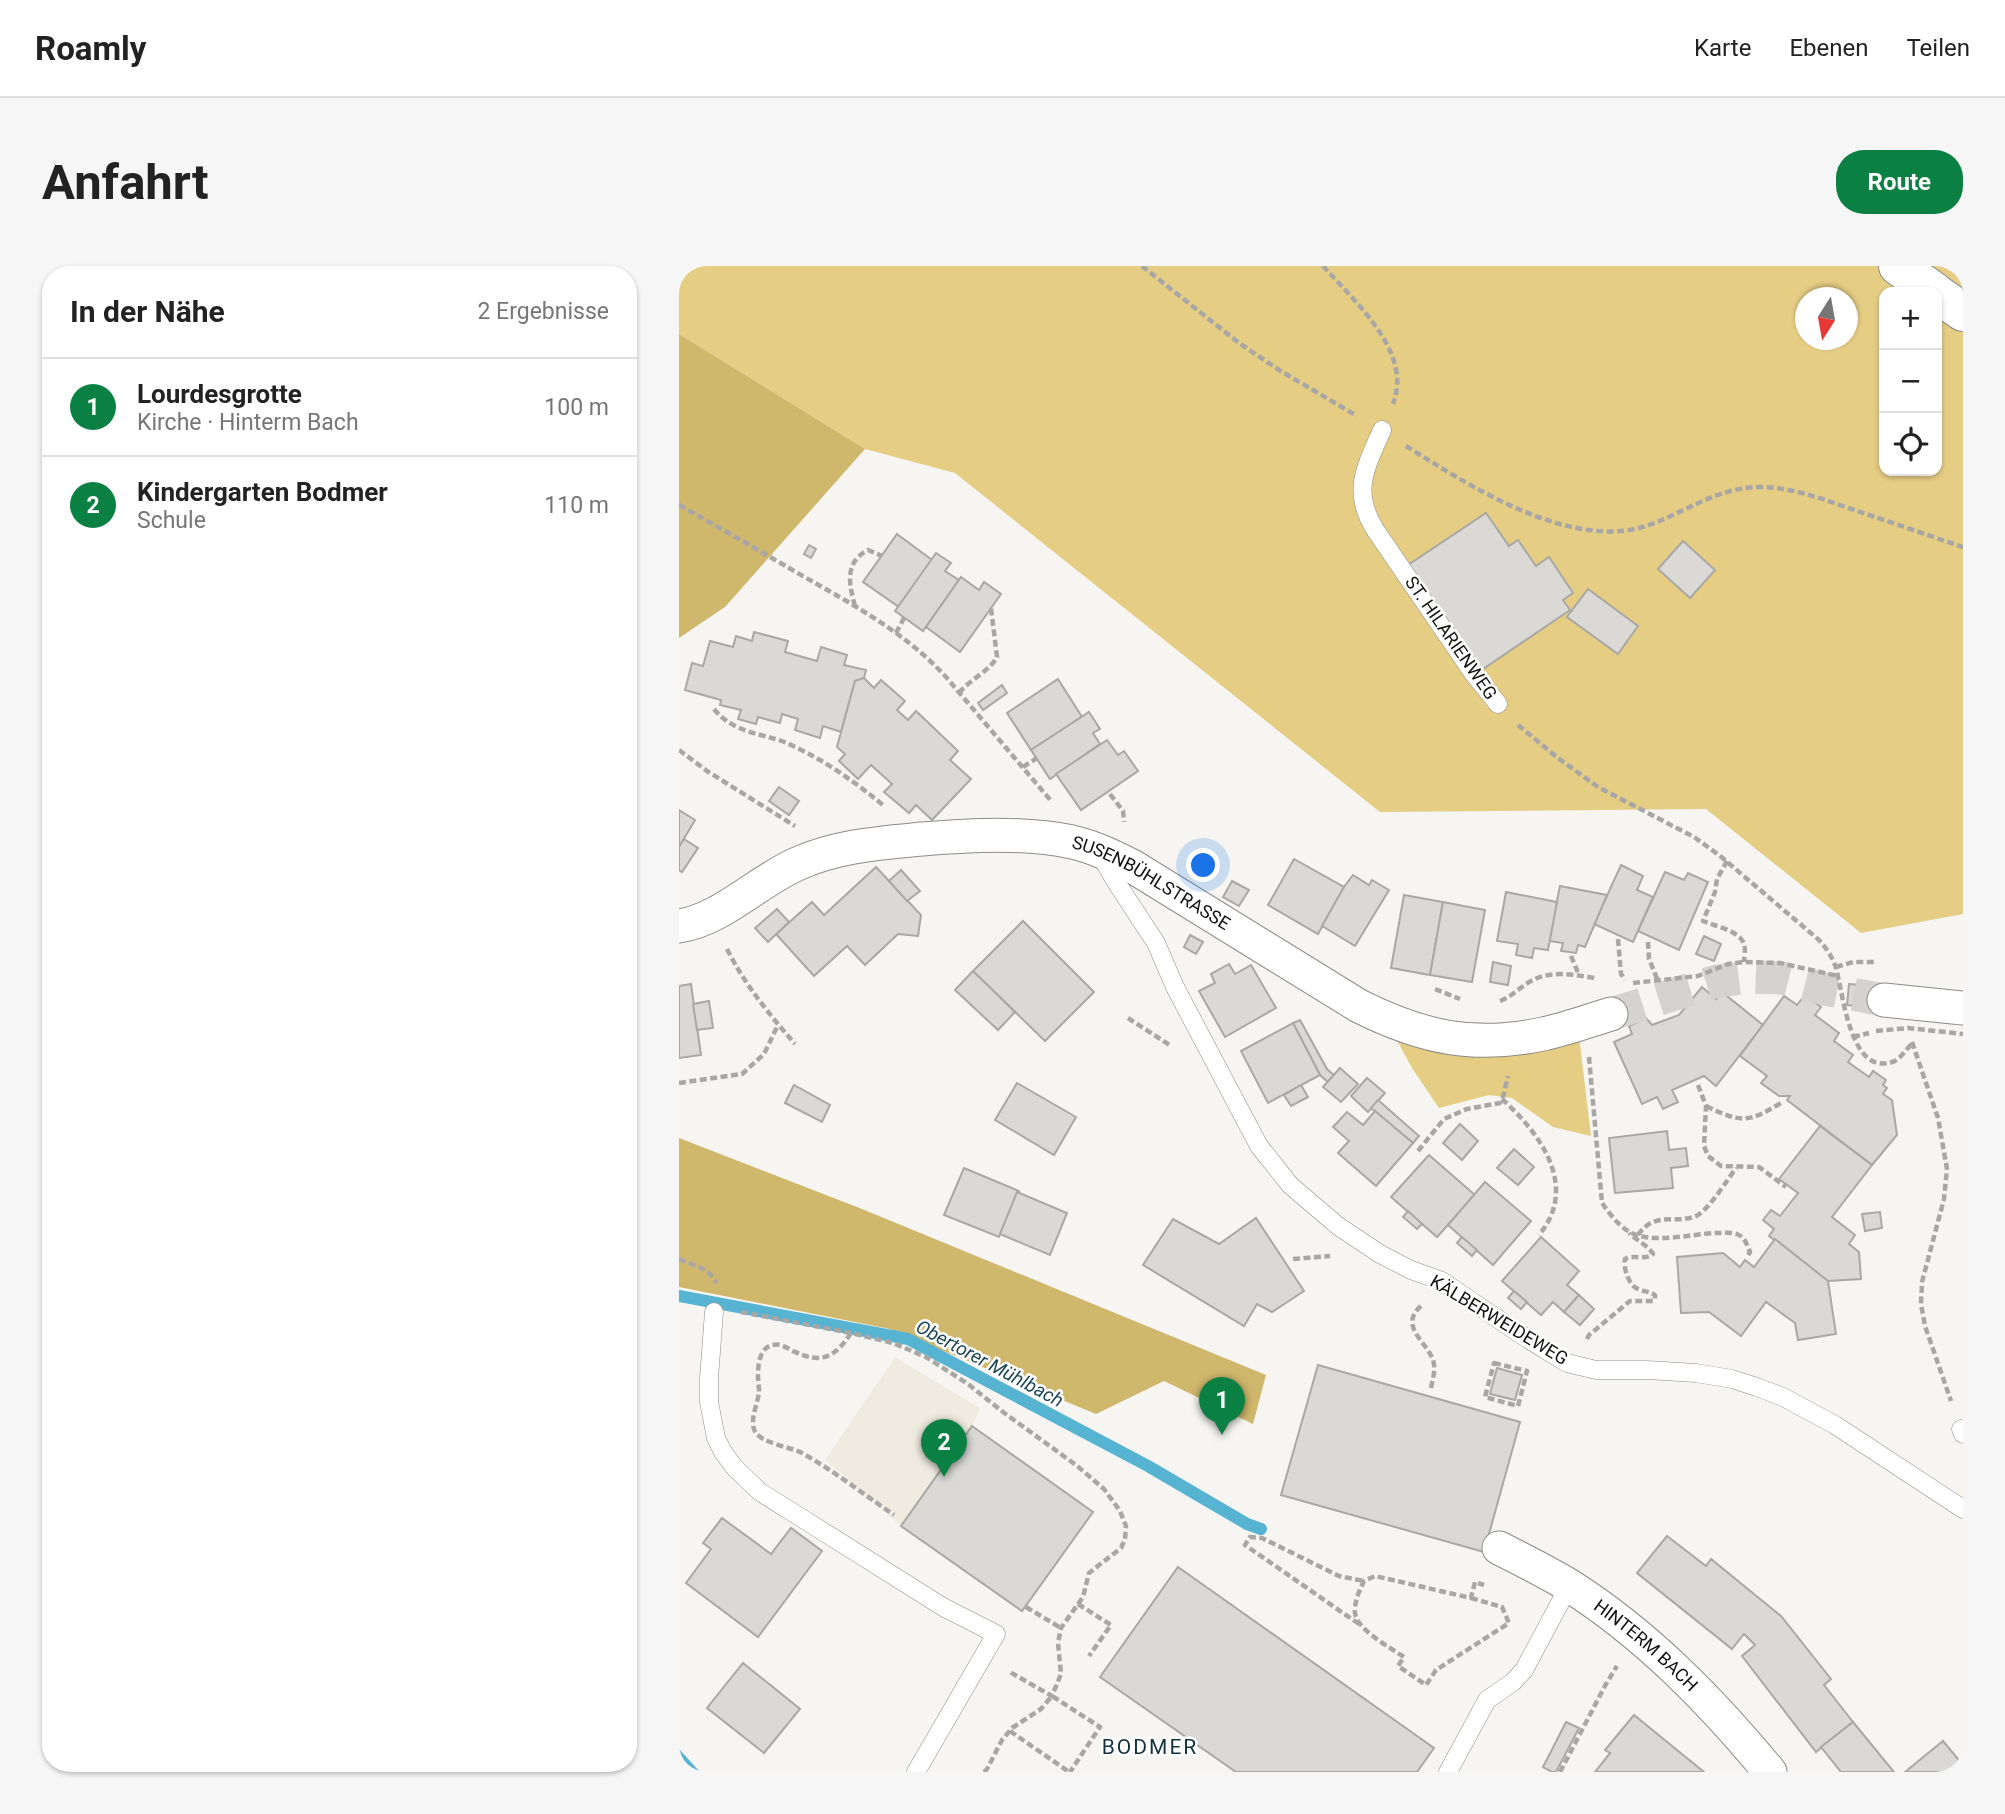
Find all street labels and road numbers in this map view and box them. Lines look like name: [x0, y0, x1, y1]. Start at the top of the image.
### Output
street label: ST. HILARIENWEG: [1401, 572, 1502, 703]
street label: SUSENBÜHLSTRASSE: [1070, 831, 1234, 934]
street label: KÄLBERWEIDEWEG: [1427, 1270, 1572, 1369]
street label: HINTERM BACH: [1590, 1595, 1702, 1695]

